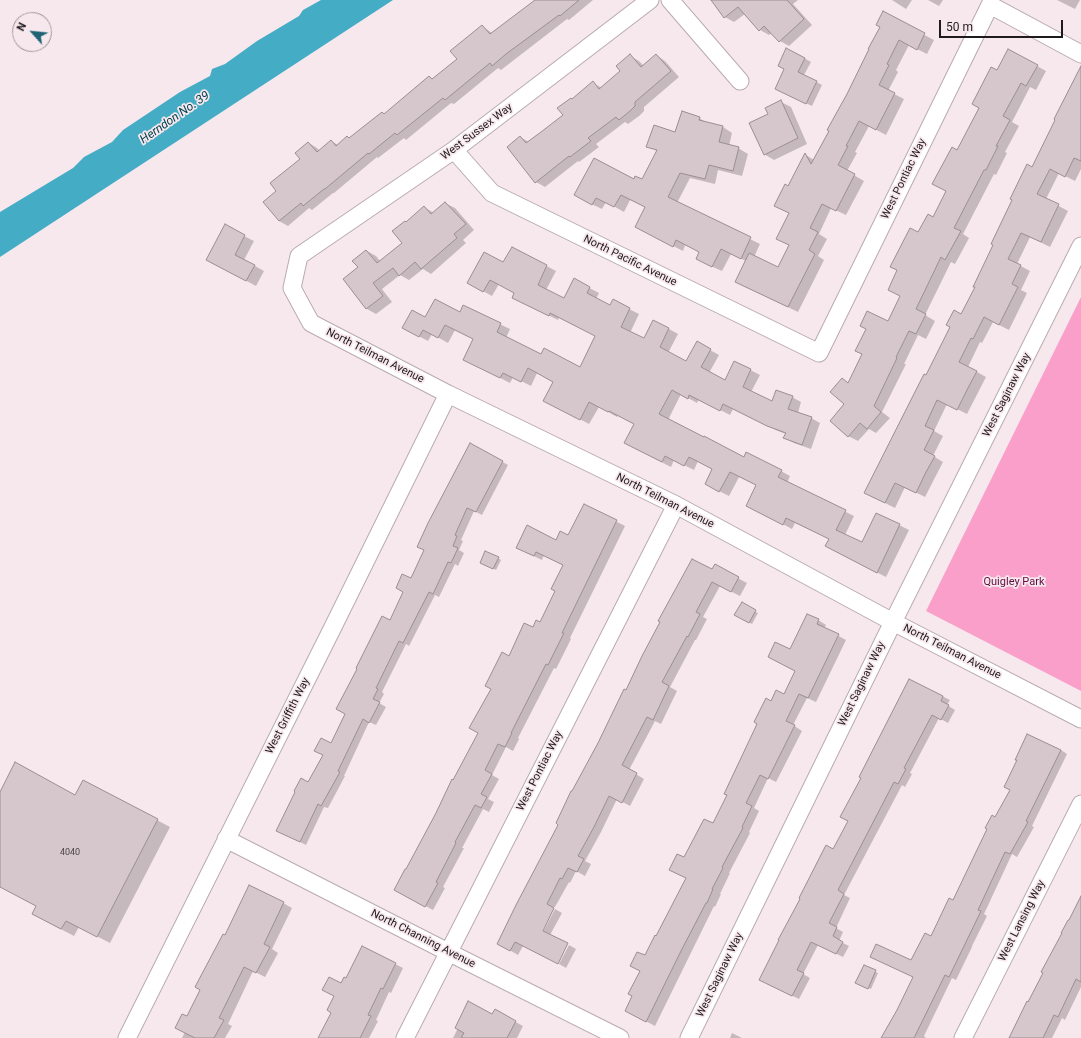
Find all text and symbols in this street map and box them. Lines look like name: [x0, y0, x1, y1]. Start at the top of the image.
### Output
north arrow: [12, 12, 52, 52]
scale bar: [941, 12, 1065, 38]
text: N: [14, 20, 29, 33]
text: 50 m: [946, 20, 973, 34]
water label: Herndon No. 39: [138, 89, 212, 147]
street label: West Sussex Way: [439, 101, 515, 163]
street label: West Pontiac Way: [879, 137, 929, 221]
street label: North Pacific Avenue: [581, 233, 679, 289]
street label: North Teilman Avenue: [324, 326, 426, 386]
street label: West Saginaw Way: [980, 351, 1034, 439]
street label: North Teilman Avenue: [614, 471, 716, 531]
park label: Quigley Park: [983, 575, 1045, 589]
street label: North Teilman Avenue: [901, 622, 1003, 682]
street label: West Saginaw Way: [836, 640, 888, 728]
street label: West Griffith Way: [263, 676, 313, 756]
street label: West Pontiac Way: [514, 729, 566, 813]
house number: 4040: [60, 848, 80, 858]
street label: West Lansing Way: [996, 878, 1048, 964]
street label: North Channing Avenue: [369, 907, 477, 971]
street label: West Saginaw Way: [694, 931, 746, 1019]

